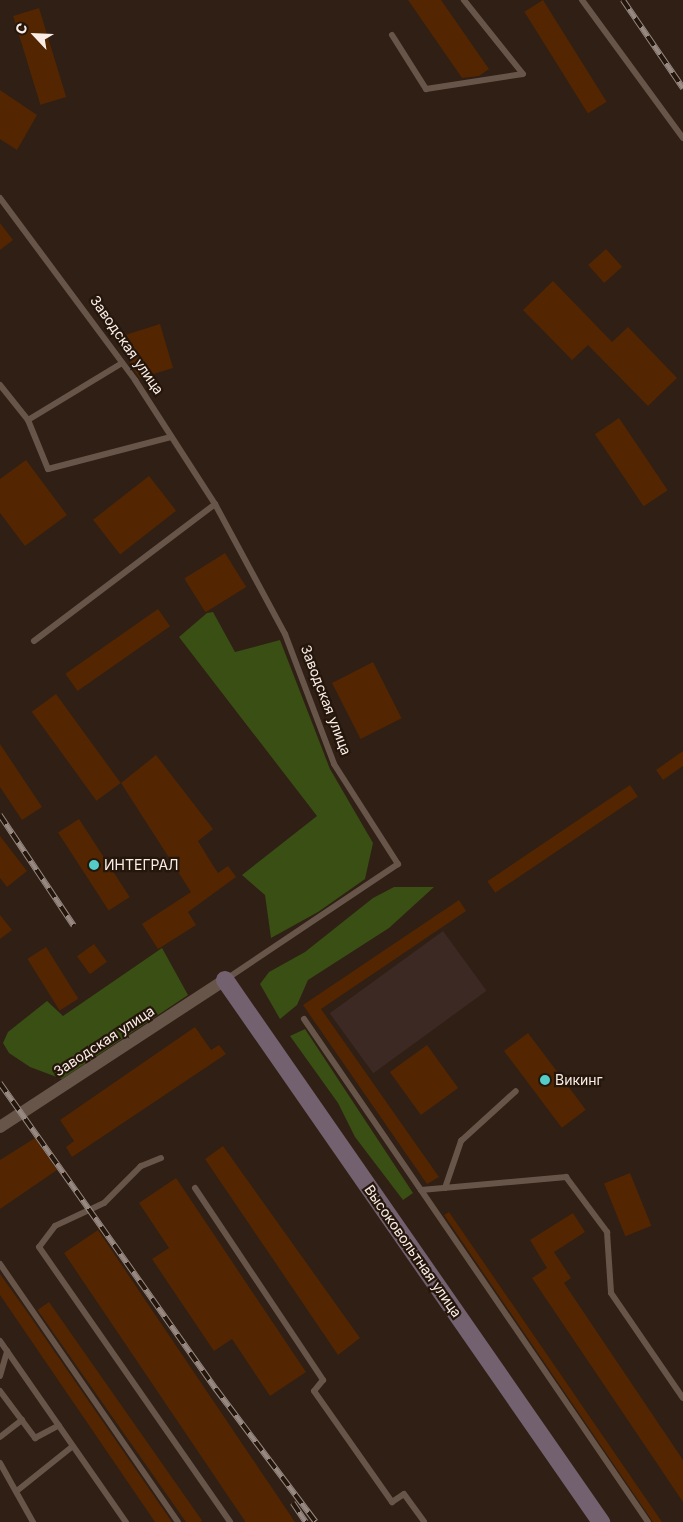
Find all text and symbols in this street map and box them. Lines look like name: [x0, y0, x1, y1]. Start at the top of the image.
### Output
north arrow: [10, 10, 60, 60]
text: С: [11, 20, 31, 37]
street label: Заводская улица: [87, 292, 167, 398]
street label: Заводская улица: [297, 643, 355, 757]
place label: ИНТЕГРАЛ: [104, 857, 179, 873]
marker: ИНТЕГРАЛ: [88, 859, 100, 871]
street label: Заводская улица: [51, 1002, 157, 1080]
place label: Викинг: [555, 1072, 603, 1088]
marker: Викинг: [539, 1074, 551, 1086]
street label: Высоковольтная улица: [361, 1182, 465, 1320]

